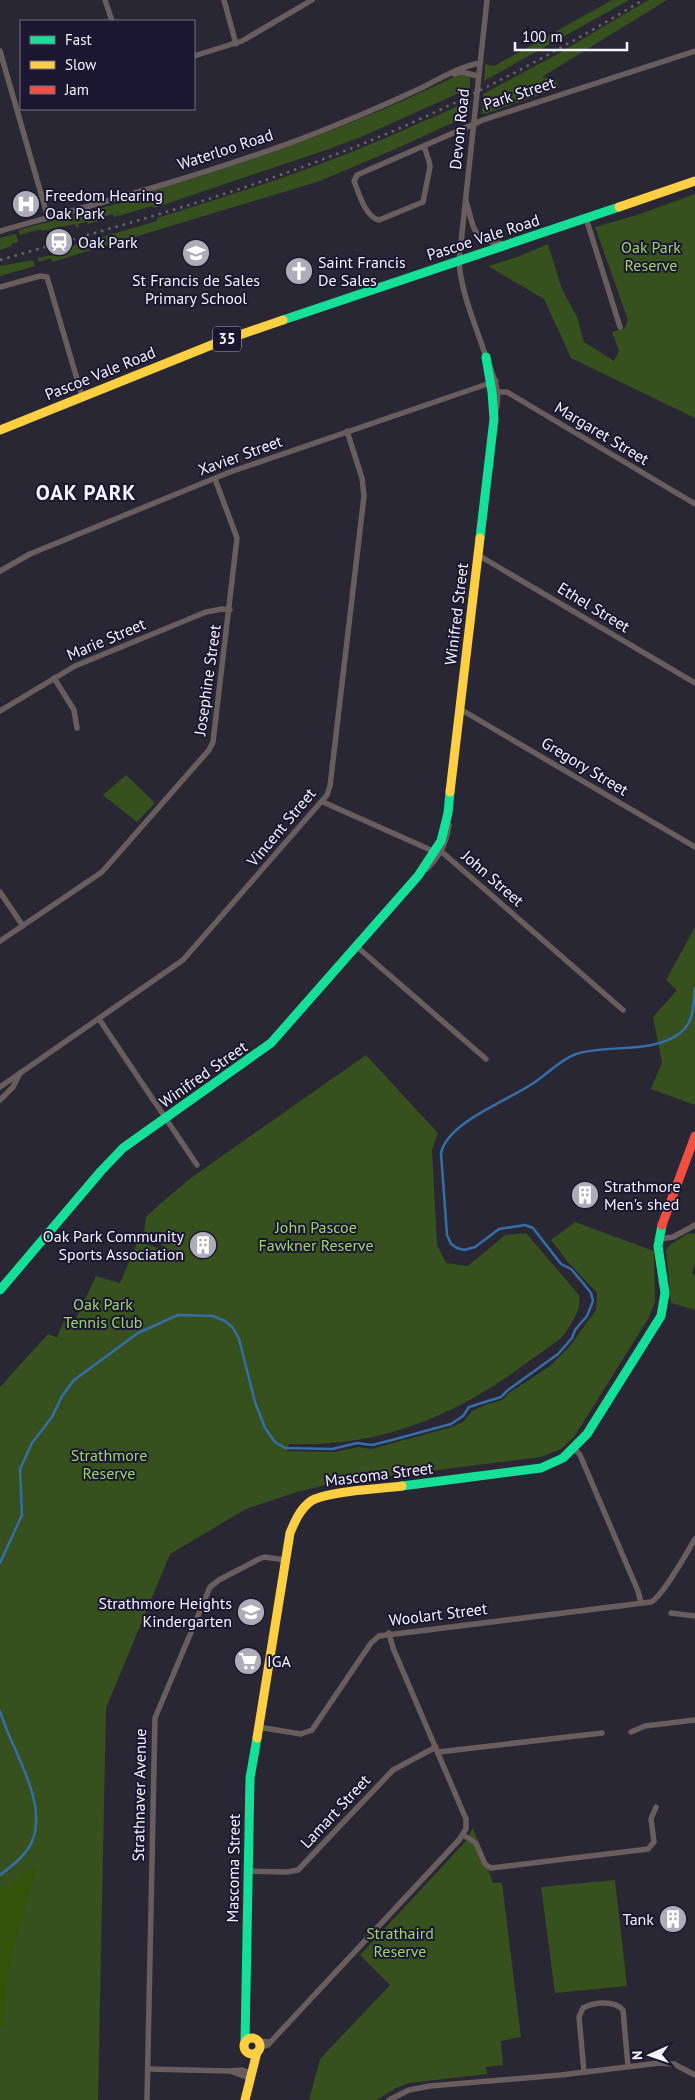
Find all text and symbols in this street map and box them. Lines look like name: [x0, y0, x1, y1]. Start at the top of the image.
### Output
legend: [20, 20, 195, 110]
scale bar: [515, 20, 628, 52]
text: 100 m: [522, 27, 563, 46]
text: Fast: [65, 30, 92, 49]
text: Slow: [65, 55, 96, 74]
street label: Park Street: [481, 72, 558, 114]
text: Jam: [64, 80, 89, 99]
street label: Devon Road: [445, 88, 473, 170]
street label: Waterloo Road: [175, 124, 275, 174]
place label: Freedom Hearing Oak Park: [45, 185, 163, 223]
hospital icon: Freedom Hearing Oak Park: [11, 189, 41, 219]
street label: Pascoe Vale Road: [424, 209, 542, 265]
station icon: Oak Park: [44, 227, 74, 257]
place label: Oak Park: [78, 232, 138, 252]
park label: Oak Park Reserve: [621, 237, 681, 275]
school or university icon: St Francis de Sales Primary School: [181, 238, 211, 268]
place label: Saint Francis De Sales: [318, 252, 406, 290]
church icon: Saint Francis De Sales: [284, 256, 314, 286]
place label: St Francis de Sales Primary School: [132, 270, 260, 308]
road number: 35: [213, 326, 241, 352]
street label: Pascoe Vale Road: [42, 342, 158, 404]
street label: Margaret Street: [551, 397, 653, 469]
street label: Xavier Street: [195, 430, 285, 479]
district label: OAK PARK: [36, 479, 136, 506]
street label: Winifred Street: [440, 561, 472, 666]
street label: Ethel Street: [554, 578, 634, 637]
street label: Marie Street: [64, 613, 149, 665]
street label: Josephine Street: [189, 623, 225, 738]
street label: Gregory Street: [538, 732, 633, 800]
street label: Vincent Street: [242, 783, 320, 871]
street label: John Street: [457, 845, 529, 911]
street label: Winifred Street: [155, 1036, 251, 1112]
place label: Strathmore Men's shed: [604, 1176, 681, 1214]
building icon: Strathmore Men's shed: [570, 1180, 600, 1210]
park label: John Pascoe Fawkner Reserve: [258, 1217, 374, 1255]
place label: Oak Park Community Sports Association: [43, 1226, 185, 1264]
building icon: Oak Park Community Sports Association: [188, 1230, 218, 1260]
park label: Oak Park Tennis Club: [64, 1294, 142, 1332]
park label: Strathmore Reserve: [71, 1445, 147, 1483]
street label: Mascoma Street: [324, 1457, 435, 1491]
place label: Strathmore Heights Kindergarten: [98, 1593, 232, 1631]
school or university icon: Strathmore Heights Kindergarten: [236, 1597, 266, 1627]
street label: Woolart Street: [388, 1598, 489, 1630]
supermarket icon: IGA: [233, 1646, 263, 1676]
place label: IGA: [267, 1651, 291, 1671]
street label: Strathnaver Avenue: [128, 1728, 150, 1862]
street label: Lamart Street: [296, 1770, 375, 1852]
street label: Mascoma Street: [222, 1813, 244, 1923]
building icon: Tank: [658, 1904, 688, 1934]
place label: Tank: [622, 1909, 654, 1929]
park label: Strathaird Reserve: [366, 1923, 434, 1961]
north arrow: [625, 2030, 675, 2080]
text: N: [628, 2051, 646, 2060]

